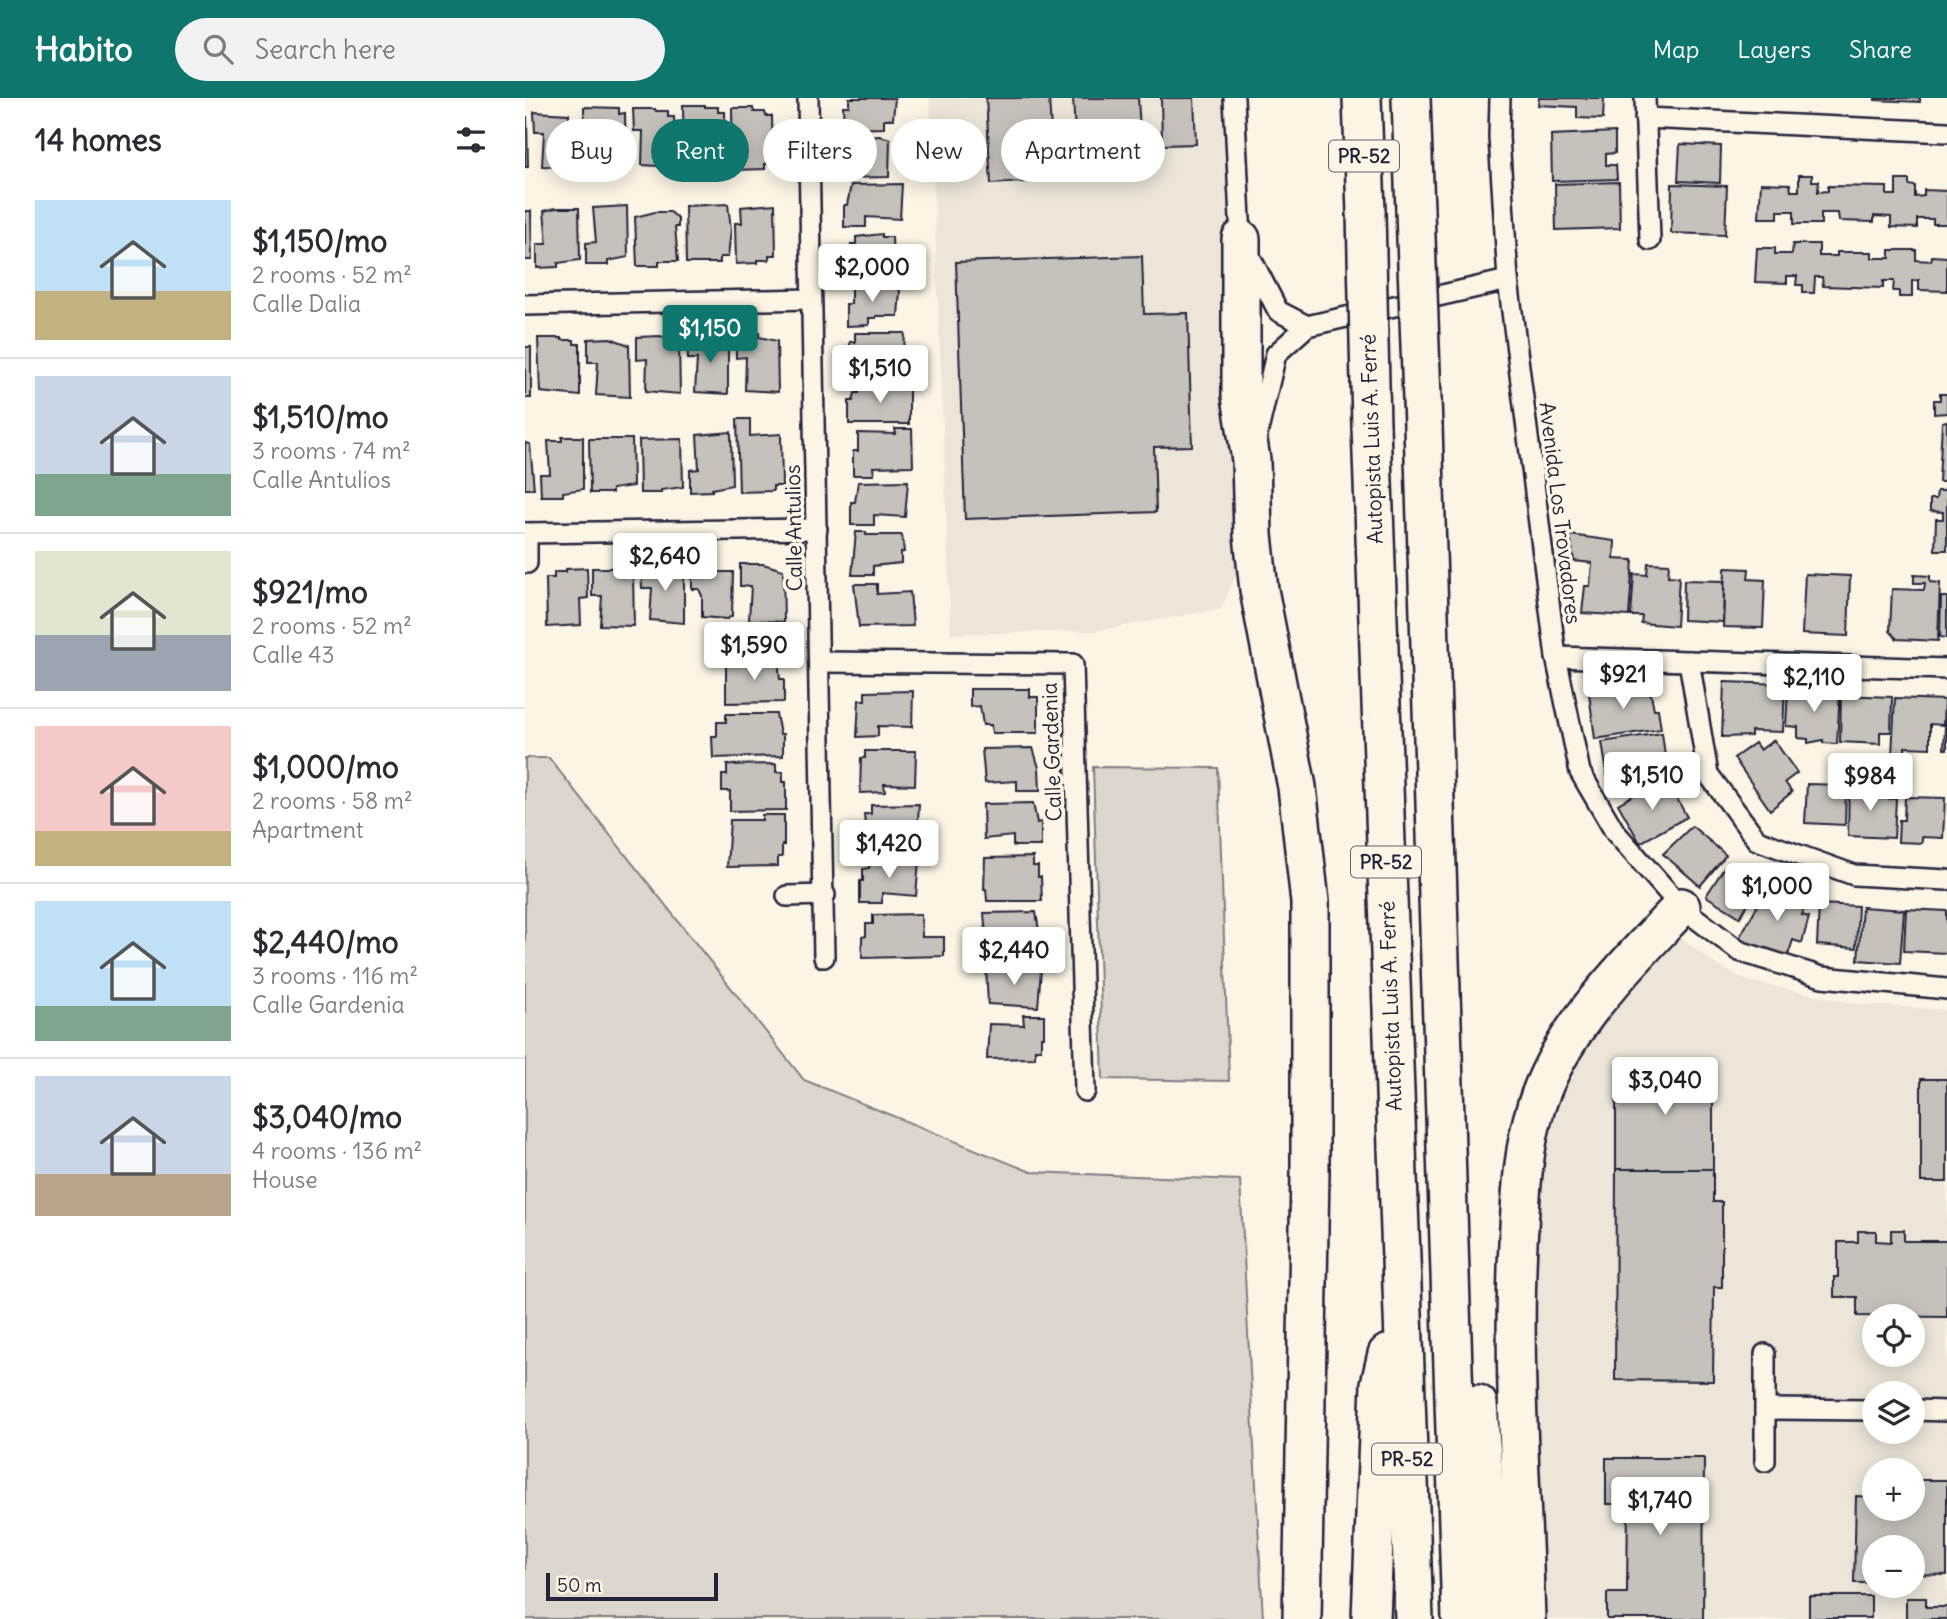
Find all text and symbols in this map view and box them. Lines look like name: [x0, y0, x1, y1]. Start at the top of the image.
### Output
search box: [175, 18, 665, 81]
text: Habito: [35, 28, 133, 70]
icon: search: [199, 30, 237, 68]
text: Search here: [255, 33, 396, 66]
text: Map: [1653, 34, 1699, 64]
text: Layers: [1737, 34, 1811, 64]
text: Share: [1849, 34, 1912, 64]
chip: Buy: [546, 119, 637, 182]
chip: Rent: [651, 119, 749, 182]
chip: Filters: [763, 119, 877, 182]
chip: New: [891, 119, 987, 182]
chip: Apartment: [1001, 119, 1165, 182]
text: 14 homes: [35, 121, 162, 159]
icon: filters: [452, 121, 490, 159]
road number: PR-52: [1329, 141, 1399, 172]
text: $1,150/mo: [252, 222, 387, 260]
icon: home: [91, 228, 175, 312]
pin: $2,000: [815, 244, 929, 304]
text: $2,000: [834, 252, 910, 281]
text: 2 rooms · 52 m²: [252, 260, 412, 289]
text: Calle Dalia: [252, 289, 361, 318]
pin: $1,150: [653, 306, 767, 365]
text: $1,150: [679, 313, 741, 342]
street label: Autopista Luis A. Ferré: [1354, 333, 1389, 545]
pin: $1,510: [823, 345, 937, 405]
text: $1,510: [848, 353, 912, 382]
text: $1,510/mo: [252, 398, 389, 436]
street label: Avenida Los Trovadores: [1533, 400, 1588, 625]
icon: home: [91, 404, 175, 488]
text: 3 rooms · 74 m²: [252, 436, 411, 465]
street label: Calle Antulios: [779, 464, 808, 592]
text: Calle Antulios: [252, 465, 391, 494]
pin: $2,640: [608, 533, 722, 593]
text: $2,640: [629, 541, 701, 570]
text: $921/mo: [252, 573, 368, 611]
icon: home: [91, 579, 175, 663]
text: 2 rooms · 52 m²: [252, 611, 412, 640]
pin: $1,590: [697, 622, 811, 682]
text: $1,590: [720, 630, 788, 659]
text: Calle 43: [252, 640, 335, 669]
pin: $921: [1582, 652, 1664, 711]
pin: $2,110: [1757, 654, 1871, 714]
text: $921: [1599, 659, 1647, 688]
text: $2,110: [1783, 662, 1845, 691]
street label: Calle Gardenia: [1036, 682, 1067, 822]
text: $1,000/mo: [252, 748, 399, 786]
pin: $1,510: [1595, 752, 1709, 812]
icon: home: [91, 754, 175, 838]
pin: $984: [1829, 754, 1911, 813]
text: $1,510: [1620, 760, 1684, 789]
text: $984: [1844, 761, 1896, 790]
text: 2 rooms · 58 m²: [252, 786, 413, 815]
text: Apartment: [252, 815, 364, 844]
pin: $1,420: [832, 820, 946, 880]
text: $1,420: [856, 828, 922, 857]
road number: PR-52: [1351, 846, 1421, 877]
pin: $1,000: [1720, 864, 1834, 923]
text: $1,000: [1741, 871, 1813, 900]
street label: Autopista Luis A. Ferré: [1373, 900, 1408, 1112]
text: $2,440/mo: [252, 923, 399, 961]
pin: $2,440: [957, 928, 1071, 987]
icon: home: [91, 929, 175, 1013]
text: $2,440: [978, 935, 1050, 964]
text: 3 rooms · 116 m²: [252, 961, 418, 990]
text: Calle Gardenia: [252, 990, 405, 1019]
pin: $3,040: [1608, 1058, 1722, 1117]
text: $3,040: [1628, 1065, 1702, 1094]
text: $3,040/mo: [252, 1098, 402, 1136]
icon: home: [91, 1104, 175, 1188]
text: 4 rooms · 136 m²: [252, 1136, 422, 1165]
text: House: [252, 1165, 318, 1194]
map controls: [1862, 1304, 1925, 1598]
button: locate: [1862, 1304, 1925, 1367]
button: layers: [1862, 1381, 1925, 1444]
road number: PR-52: [1372, 1443, 1442, 1474]
button: +: [1862, 1458, 1925, 1521]
pin: $1,740: [1603, 1478, 1717, 1537]
text: $1,740: [1627, 1485, 1693, 1514]
button: −: [1862, 1535, 1925, 1598]
scale bar: [546, 1570, 717, 1602]
text: 50 m: [557, 1573, 602, 1597]

